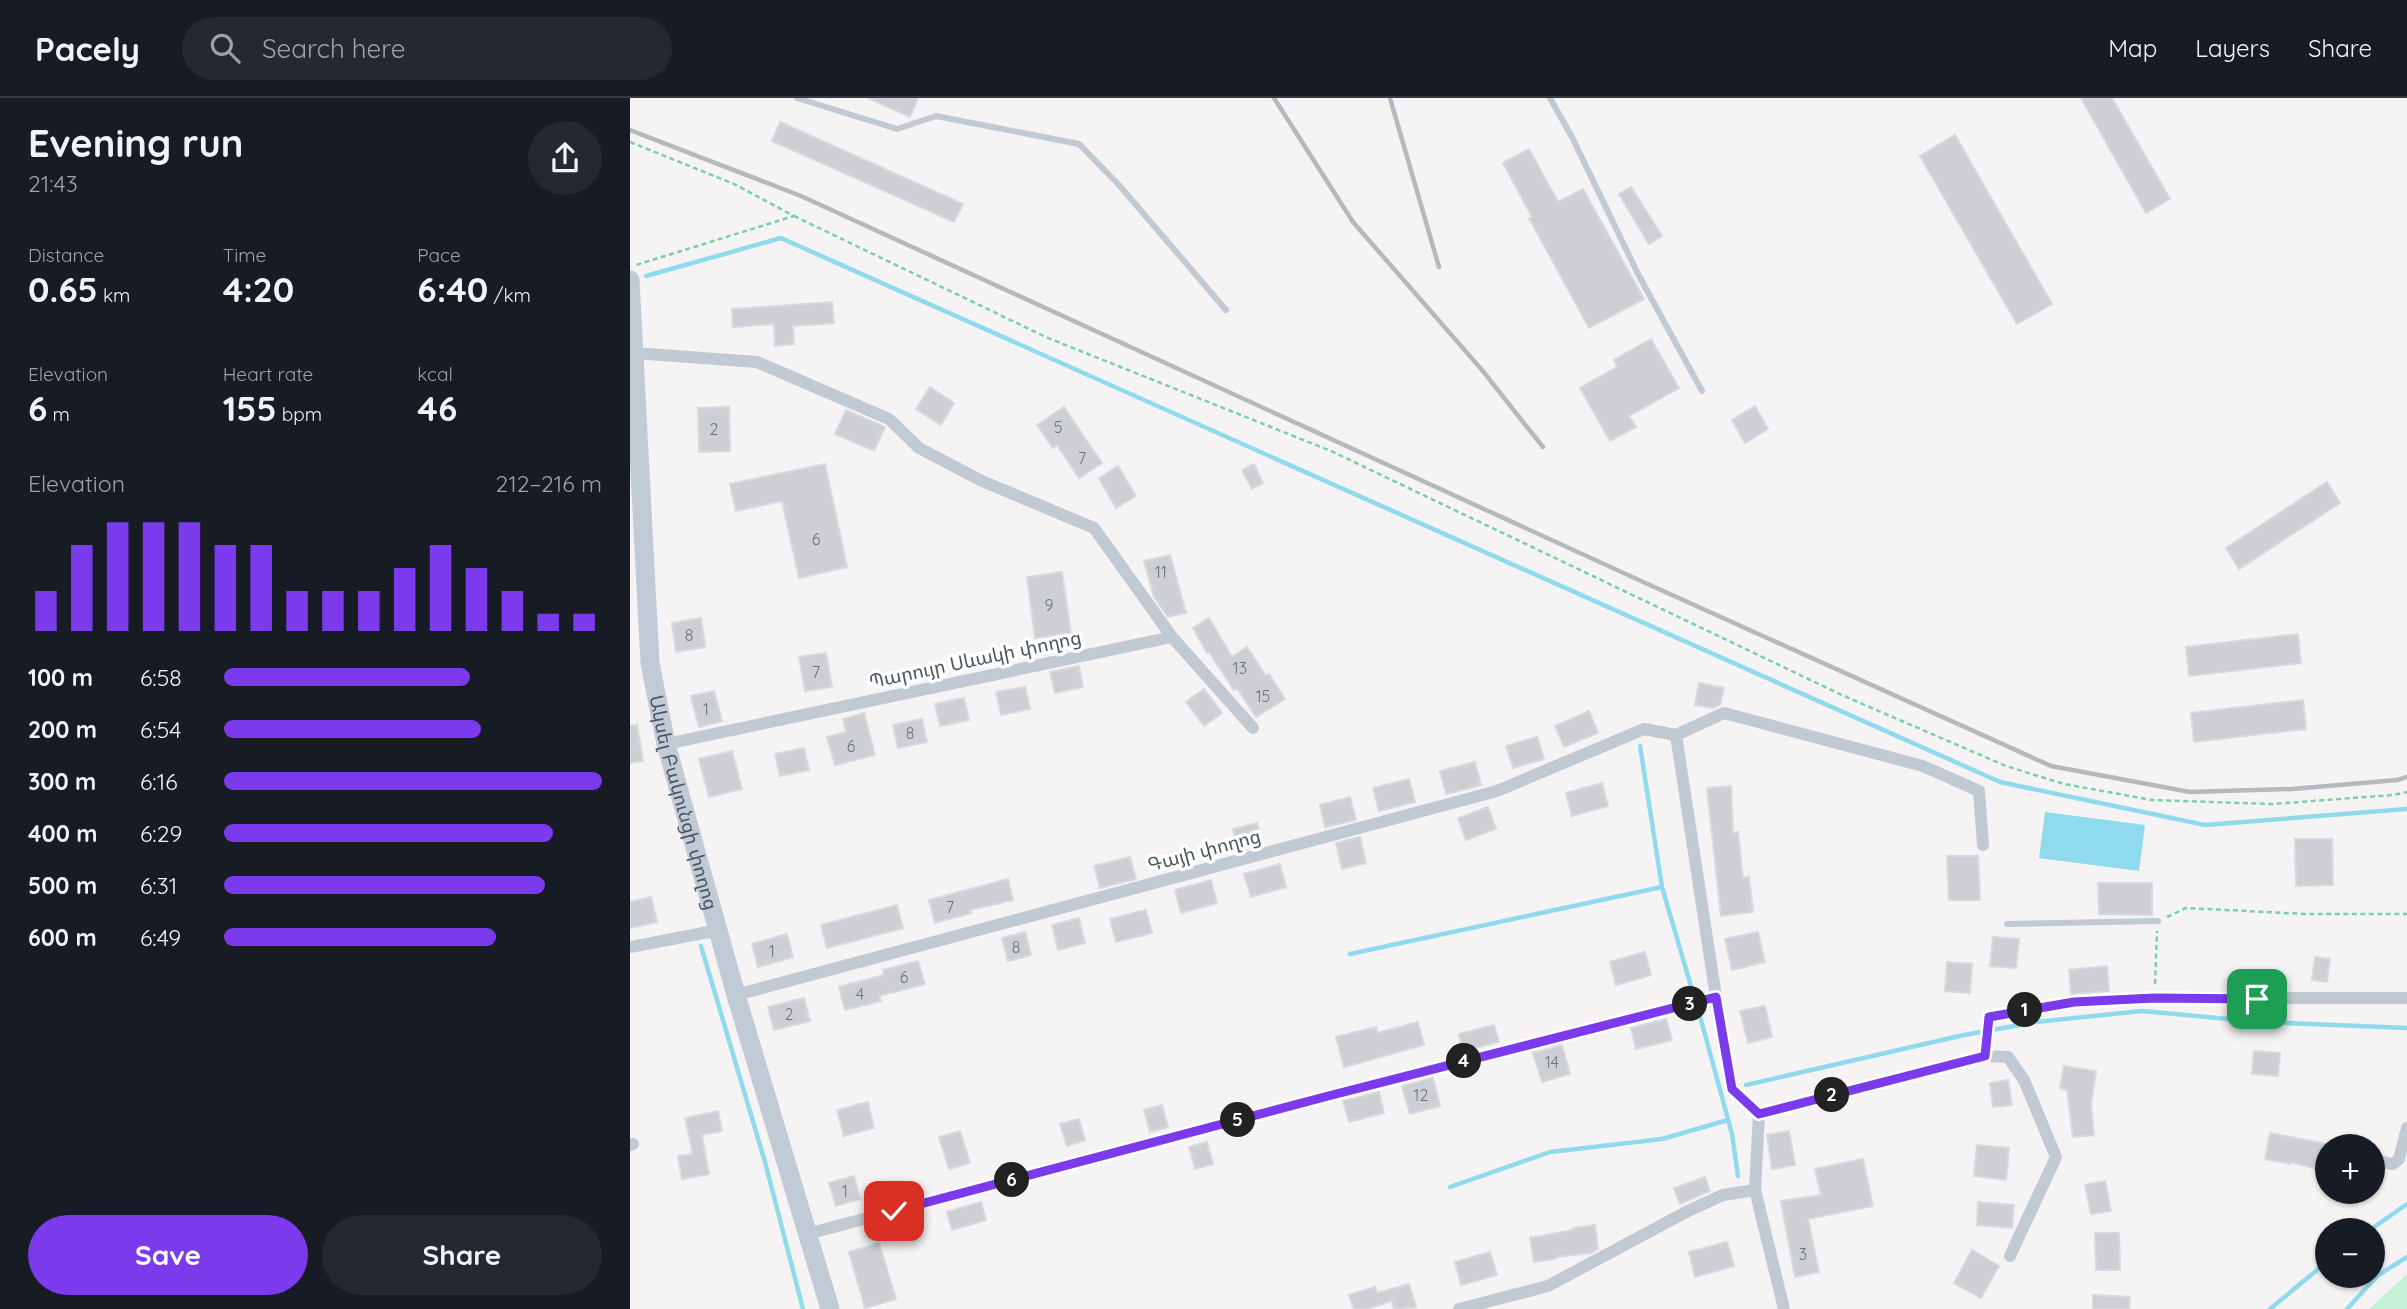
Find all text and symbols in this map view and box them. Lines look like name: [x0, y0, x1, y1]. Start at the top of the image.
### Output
search box: [182, 17, 672, 80]
text: Pacely: [35, 28, 140, 69]
icon: search: [206, 29, 244, 67]
text: Search here: [262, 32, 405, 65]
text: Map: [2108, 33, 2157, 63]
text: Layers: [2195, 33, 2270, 63]
text: Share: [2308, 33, 2372, 63]
text: Evening run: [28, 119, 243, 167]
button: share: [528, 121, 602, 195]
text: 21:43: [28, 169, 78, 198]
text: Distance: [28, 243, 104, 267]
text: Time: [223, 243, 266, 267]
text: Pace: [417, 243, 461, 267]
text: 0.65: [28, 267, 98, 311]
text: 4:20: [223, 267, 294, 311]
text: 6:40: [417, 267, 488, 311]
text: km: [98, 283, 130, 307]
text: /km: [488, 283, 531, 307]
text: Elevation: [28, 362, 108, 386]
text: Heart rate: [223, 362, 313, 386]
text: kcal: [417, 362, 453, 386]
text: 6: [28, 386, 47, 430]
text: 155: [223, 386, 277, 430]
text: 46: [417, 386, 457, 430]
text: m: [47, 402, 70, 426]
text: bpm: [277, 402, 322, 426]
house number: 5: [1054, 417, 1062, 437]
house number: 2: [710, 419, 719, 439]
house number: 7: [1078, 448, 1086, 468]
text: Elevation: [28, 469, 125, 498]
text: 212–216 m: [495, 469, 602, 498]
house number: 6: [812, 529, 821, 549]
house number: 11: [1155, 562, 1167, 582]
house number: 9: [1045, 595, 1054, 615]
house number: 8: [685, 625, 693, 645]
street label: Պարույր Սևակի փողոց: [867, 625, 1083, 693]
house number: 13: [1233, 658, 1247, 678]
house number: 7: [812, 662, 820, 682]
text: 100 m: [28, 663, 93, 692]
text: 6:58: [140, 663, 182, 692]
house number: 15: [1256, 686, 1270, 706]
street label: Ակսել Բակունցի փողոց: [645, 693, 724, 912]
house number: 1: [703, 699, 709, 719]
text: 200 m: [28, 715, 97, 744]
text: 6:54: [140, 715, 181, 744]
house number: 8: [906, 723, 914, 743]
house number: 6: [847, 736, 856, 756]
text: 300 m: [28, 767, 96, 796]
text: 6:16: [140, 767, 178, 796]
text: 400 m: [28, 819, 97, 848]
text: 6:29: [140, 819, 182, 848]
street label: Գայի փողոց: [1145, 823, 1263, 877]
text: 500 m: [28, 871, 97, 900]
text: 6:31: [140, 871, 177, 900]
house number: 7: [946, 897, 954, 917]
text: 600 m: [28, 923, 97, 952]
text: 6:49: [140, 923, 181, 952]
house number: 8: [1012, 937, 1020, 957]
house number: 1: [769, 941, 775, 961]
house number: 6: [900, 967, 909, 987]
pin: [2227, 969, 2287, 1029]
icon: arrive: [2238, 980, 2276, 1018]
house number: 4: [856, 984, 864, 1004]
pin: 3: [1672, 986, 1708, 1021]
text: 3: [1684, 991, 1695, 1015]
pin: 1: [2008, 992, 2042, 1028]
text: 1: [2021, 997, 2028, 1021]
house number: 2: [785, 1004, 794, 1024]
pin: 4: [1446, 1044, 1482, 1079]
text: 4: [1458, 1048, 1469, 1072]
house number: 14: [1545, 1052, 1559, 1072]
pin: 2: [1814, 1077, 1850, 1112]
text: 2: [1826, 1082, 1837, 1106]
house number: 12: [1414, 1085, 1429, 1105]
pin: 5: [1220, 1102, 1256, 1138]
text: 5: [1232, 1107, 1243, 1131]
map controls: [2315, 1134, 2385, 1288]
button: +: [2315, 1134, 2385, 1204]
pin: 6: [994, 1162, 1030, 1198]
text: 6: [1006, 1167, 1017, 1191]
house number: 1: [842, 1181, 848, 1201]
pin: [864, 1181, 924, 1241]
icon: check: [875, 1192, 913, 1230]
button: Save: [28, 1215, 308, 1295]
button: Share: [322, 1215, 602, 1295]
button: −: [2315, 1218, 2385, 1288]
house number: 3: [1799, 1244, 1807, 1264]

